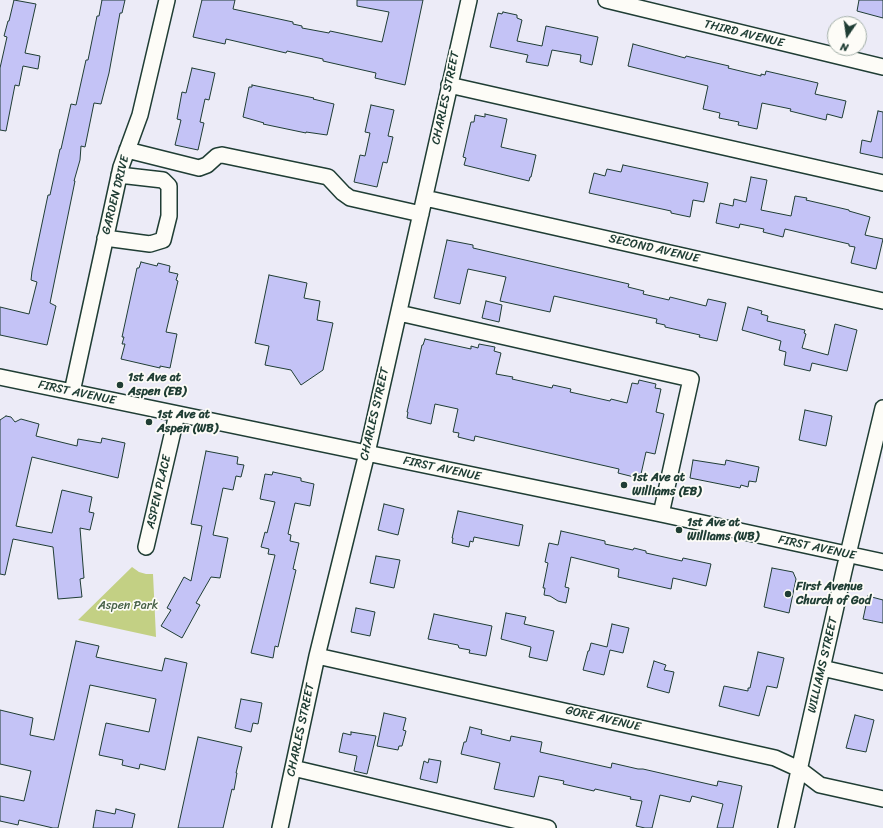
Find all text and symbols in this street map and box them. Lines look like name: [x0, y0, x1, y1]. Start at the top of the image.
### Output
north arrow: [827, 16, 867, 56]
street label: THIRD AVENUE: [703, 17, 785, 51]
text: N: [839, 37, 850, 57]
street label: CHARLES STREET: [429, 50, 463, 146]
street label: GARDEN DRIVE: [99, 154, 133, 236]
street label: SECOND AVENUE: [607, 232, 701, 266]
street label: CHARLES STREET: [357, 366, 393, 462]
place label: 1st Ave at Aspen (EB): [128, 371, 186, 399]
street label: FIRST AVENUE: [37, 378, 117, 408]
marker: 1st Ave at Aspen (EB): [115, 380, 125, 390]
place label: 1st Ave at Aspen (WB): [157, 408, 218, 436]
marker: 1st Ave at Aspen (WB): [144, 417, 154, 427]
street label: ASPEN PLACE: [144, 454, 174, 530]
street label: FIRST AVENUE: [402, 454, 482, 484]
place label: 1st Ave at Williams (EB): [632, 471, 701, 499]
marker: 1st Ave at Williams (EB): [619, 480, 629, 490]
place label: 1st Ave at Williams (WB): [687, 516, 759, 544]
marker: 1st Ave at Williams (WB): [674, 525, 684, 535]
street label: FIRST AVENUE: [777, 533, 857, 563]
place label: First Avenue Church of God: [796, 580, 871, 608]
marker: First Avenue Church of God: [783, 589, 793, 599]
park label: Aspen Park: [98, 599, 158, 613]
street label: WILLIAMS STREET: [805, 616, 841, 714]
street label: CHARLES STREET: [284, 682, 318, 778]
street label: GORE AVENUE: [564, 703, 642, 735]

